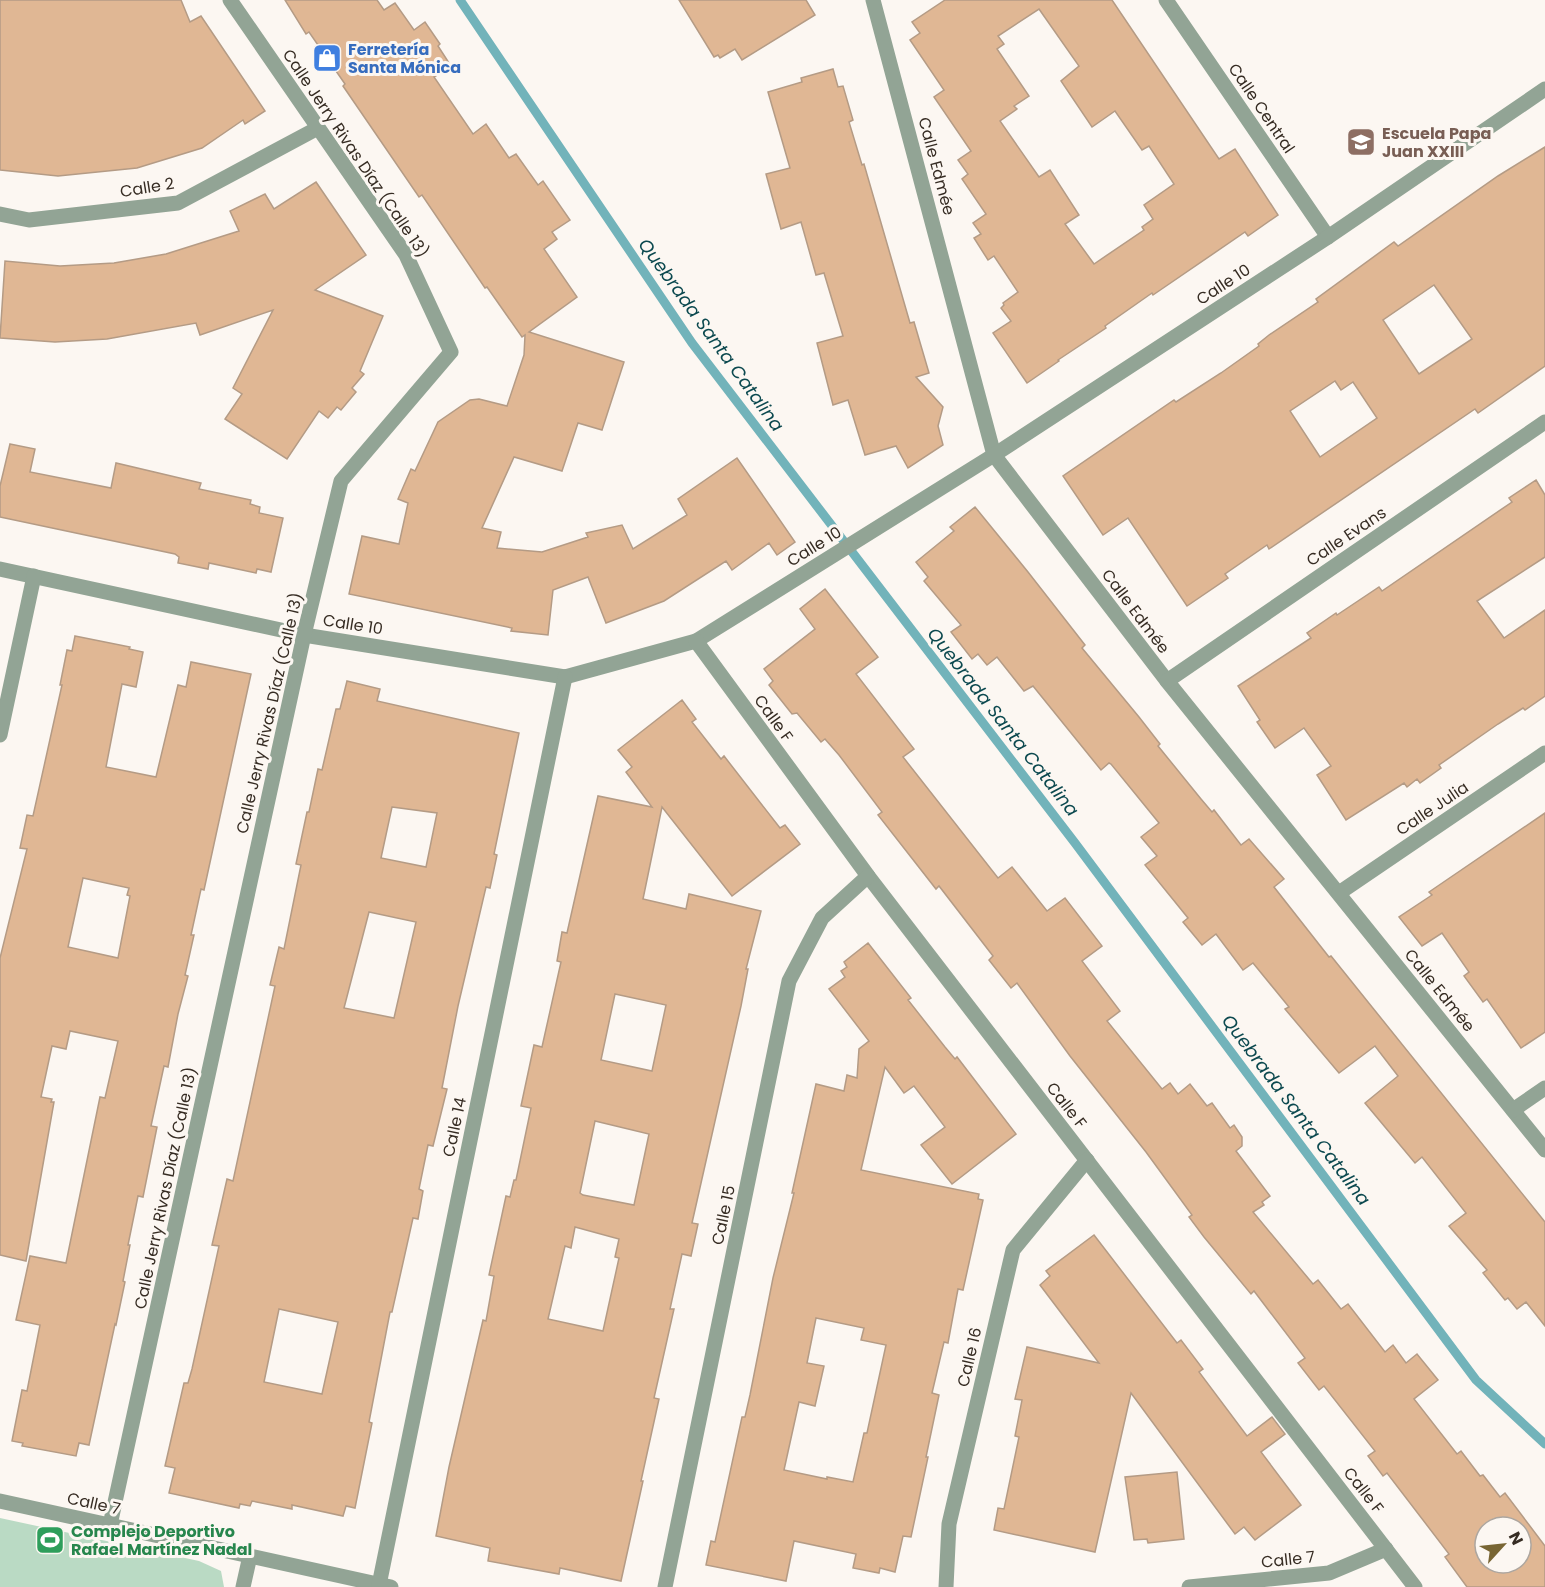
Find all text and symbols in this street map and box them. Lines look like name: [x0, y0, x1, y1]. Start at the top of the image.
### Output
place label: Ferretería Santa Mónica: [348, 38, 461, 79]
shop icon: Ferretería Santa Mónica: [311, 42, 343, 74]
street label: Calle Jerry Rivas Díaz (Calle 13): [277, 45, 434, 262]
street label: Calle Central: [1223, 59, 1300, 158]
street label: Calle Edmée: [912, 115, 961, 218]
place label: Escuela Papa Juan XXIII: [1382, 122, 1491, 163]
school or university icon: Escuela Papa Juan XXIII: [1345, 126, 1377, 158]
street label: Calle 2: [118, 172, 176, 203]
water label: Quebrada Santa Catalina: [633, 233, 790, 436]
street label: Calle 10: [1192, 258, 1255, 311]
street label: Calle Evans: [1302, 501, 1391, 572]
street label: Calle 10: [783, 521, 846, 572]
street label: Calle Edmée: [1096, 564, 1175, 658]
street label: Calle Jerry Rivas Díaz (Calle 13): [231, 590, 308, 836]
street label: Calle 10: [321, 608, 385, 641]
water label: Quebrada Santa Catalina: [922, 622, 1085, 821]
street label: Calle F: [749, 690, 799, 747]
street label: Calle Julia: [1392, 776, 1473, 841]
street label: Calle Edmée: [1399, 944, 1480, 1037]
water label: Quebrada Santa Catalina: [1216, 1009, 1377, 1210]
street label: Calle Jerry Rivas Díaz (Calle 13): [129, 1065, 202, 1311]
street label: Calle F: [1041, 1077, 1092, 1133]
street label: Calle 14: [437, 1095, 472, 1159]
street label: Calle 15: [706, 1183, 741, 1247]
street label: Calle 16: [951, 1325, 987, 1389]
street label: Calle F: [1338, 1462, 1389, 1518]
street label: Calle 7: [65, 1487, 123, 1520]
north arrow: [1473, 1515, 1533, 1575]
place label: Complejo Deportivo Rafael Martínez Nadal: [71, 1520, 252, 1561]
sports icon: Complejo Deportivo Rafael Martínez Nadal: [34, 1524, 66, 1556]
text: N: [1503, 1528, 1529, 1549]
street label: Calle 7: [1260, 1545, 1316, 1574]

